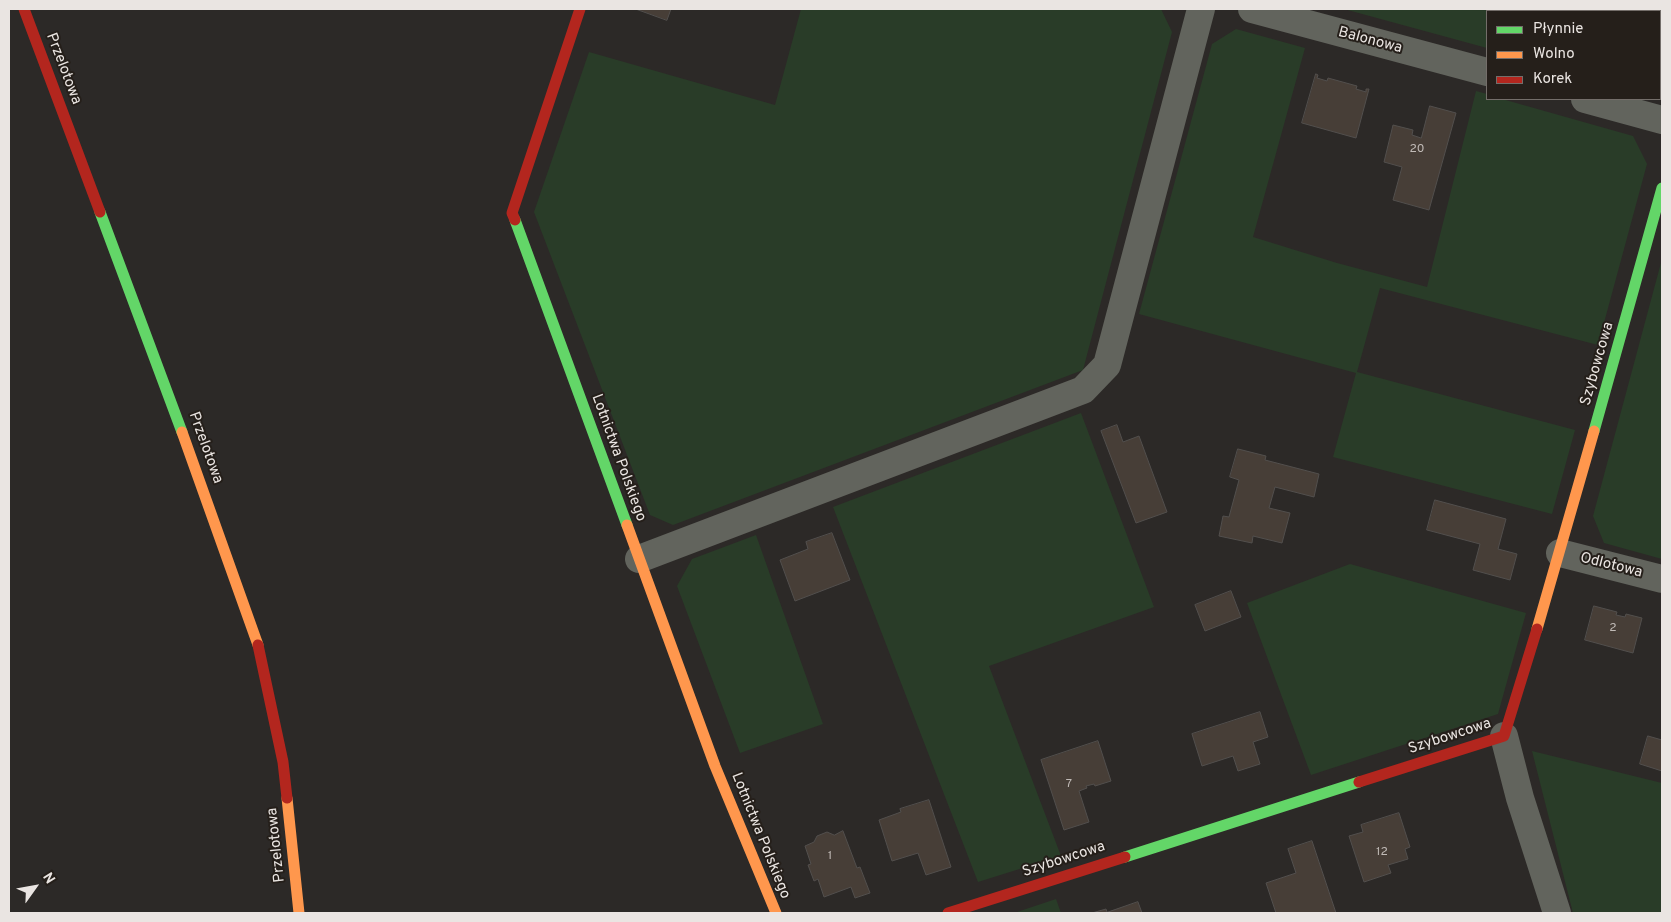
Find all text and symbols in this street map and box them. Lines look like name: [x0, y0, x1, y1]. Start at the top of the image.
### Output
legend: [1486, 10, 1661, 100]
text: Płynnie: [1533, 20, 1583, 39]
street label: Balonowa: [1336, 24, 1404, 58]
street label: Przelotowa: [41, 31, 85, 107]
text: Wolno: [1533, 45, 1575, 64]
text: Korek: [1533, 70, 1572, 89]
house number: 20: [1409, 143, 1425, 157]
street label: Szybowcowa: [1577, 320, 1619, 408]
street label: Lotnictwa Polskiego: [587, 392, 649, 524]
street label: Przelotowa: [184, 410, 226, 486]
street label: Odlotowa: [1578, 550, 1644, 582]
house number: 2: [1609, 622, 1617, 636]
street label: Szybowcowa: [1406, 715, 1494, 759]
street label: Lotnictwa Polskiego: [726, 770, 794, 902]
house number: 7: [1066, 778, 1072, 792]
street label: Przelotowa: [264, 807, 290, 883]
street label: Szybowcowa: [1020, 838, 1108, 882]
house number: 12: [1376, 846, 1388, 860]
house number: 1: [828, 850, 832, 864]
north arrow: [10, 862, 60, 912]
text: N: [38, 870, 58, 888]

